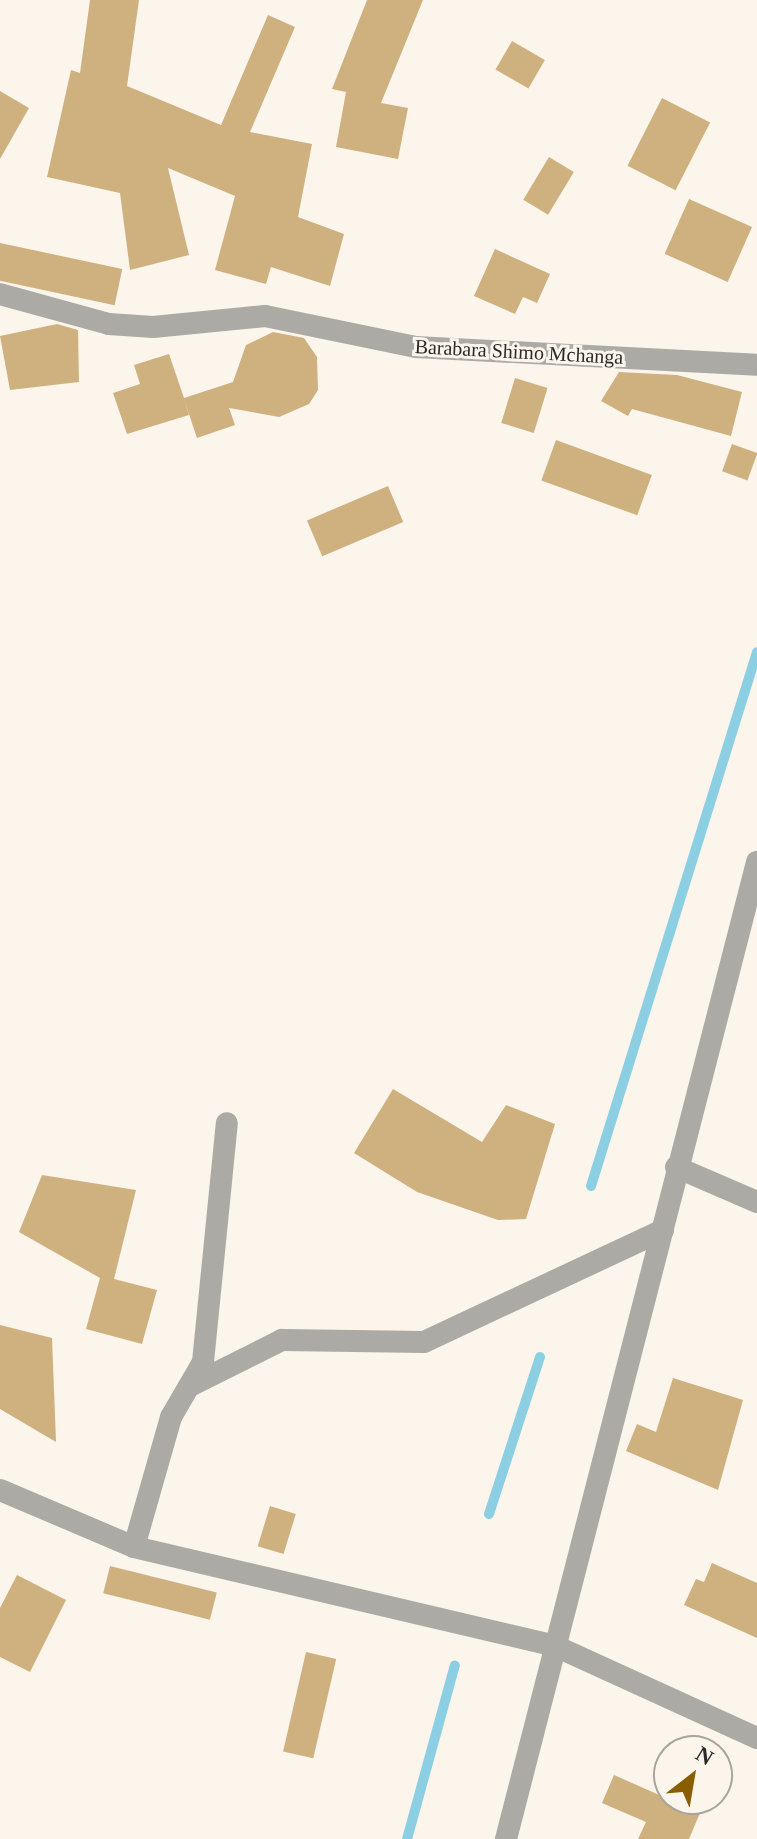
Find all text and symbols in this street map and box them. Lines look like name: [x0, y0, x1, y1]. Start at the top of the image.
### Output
street label: Barabara Shimo Mchanga: [414, 335, 624, 369]
north arrow: [653, 1735, 733, 1815]
text: N: [691, 1741, 718, 1771]

